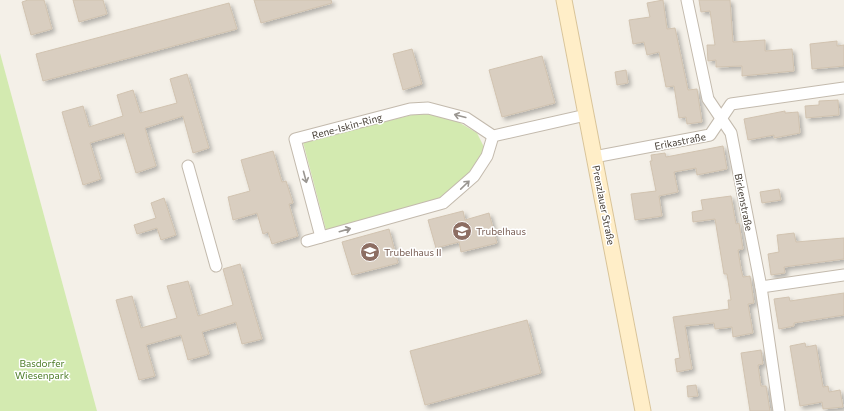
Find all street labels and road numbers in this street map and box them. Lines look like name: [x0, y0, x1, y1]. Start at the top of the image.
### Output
street label: Rene-Iskin-Ring: [310, 111, 384, 141]
street label: Erikastraße: [653, 130, 707, 152]
street label: Prenzlauer Straße: [590, 164, 618, 246]
street label: Birkenstraße: [733, 172, 755, 232]

